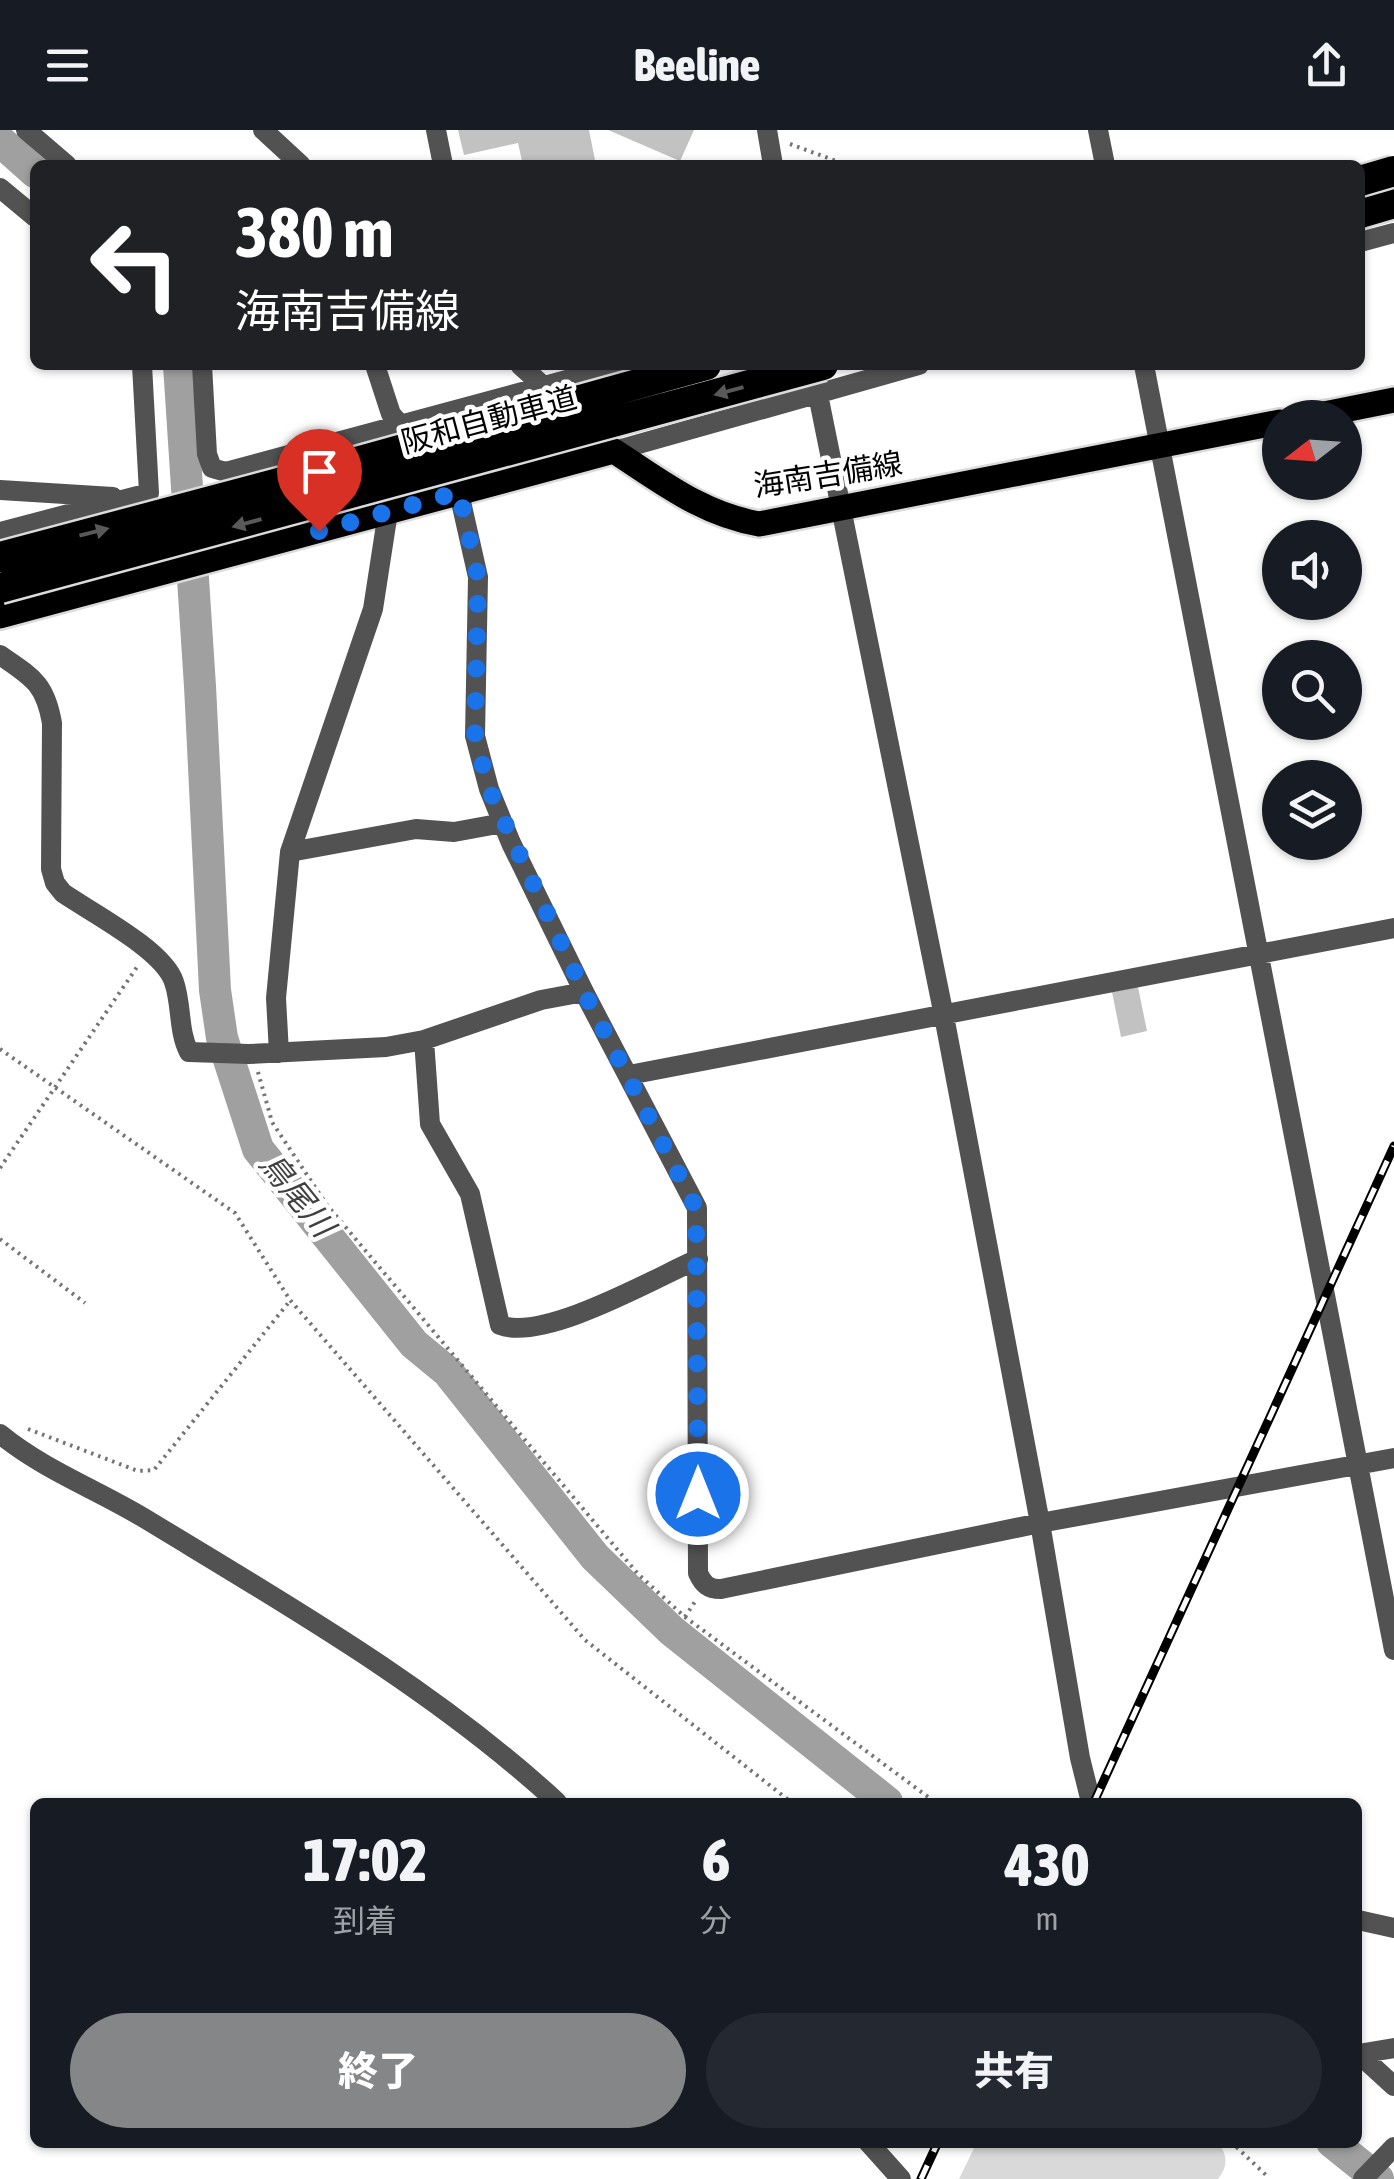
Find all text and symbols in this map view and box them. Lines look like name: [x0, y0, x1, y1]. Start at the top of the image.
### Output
icon: menu: [40, 38, 95, 93]
icon: share: [1299, 38, 1354, 93]
text: Beeline: [634, 39, 760, 91]
text: 380 m: [235, 192, 394, 272]
icon: left: [70, 200, 200, 330]
text: 海南吉備線: [235, 285, 460, 337]
street label: 阪和自動車道: [397, 379, 580, 459]
one-way arrow: [713, 383, 744, 399]
north arrow: [1262, 400, 1362, 500]
map controls: [1262, 400, 1362, 860]
pin: [277, 429, 362, 532]
icon: arrive: [292, 444, 347, 499]
street label: 海南吉備線: [751, 445, 905, 503]
one-way arrow: [231, 516, 262, 531]
button: sound: [1262, 520, 1362, 620]
one-way arrow: [79, 524, 110, 540]
button: search: [1262, 640, 1362, 740]
button: layers: [1262, 760, 1362, 860]
water label: 鳥尾川: [253, 1146, 344, 1246]
position arrow: [646, 1442, 750, 1546]
text: 17:02: [303, 1825, 427, 1894]
text: 6: [702, 1825, 730, 1894]
text: 430: [1005, 1830, 1089, 1899]
text: m: [1036, 1900, 1059, 1937]
text: 到着: [333, 1902, 397, 1939]
text: 分: [700, 1902, 732, 1939]
button: 終了: [70, 2013, 686, 2128]
button: 共有: [706, 2013, 1322, 2128]

